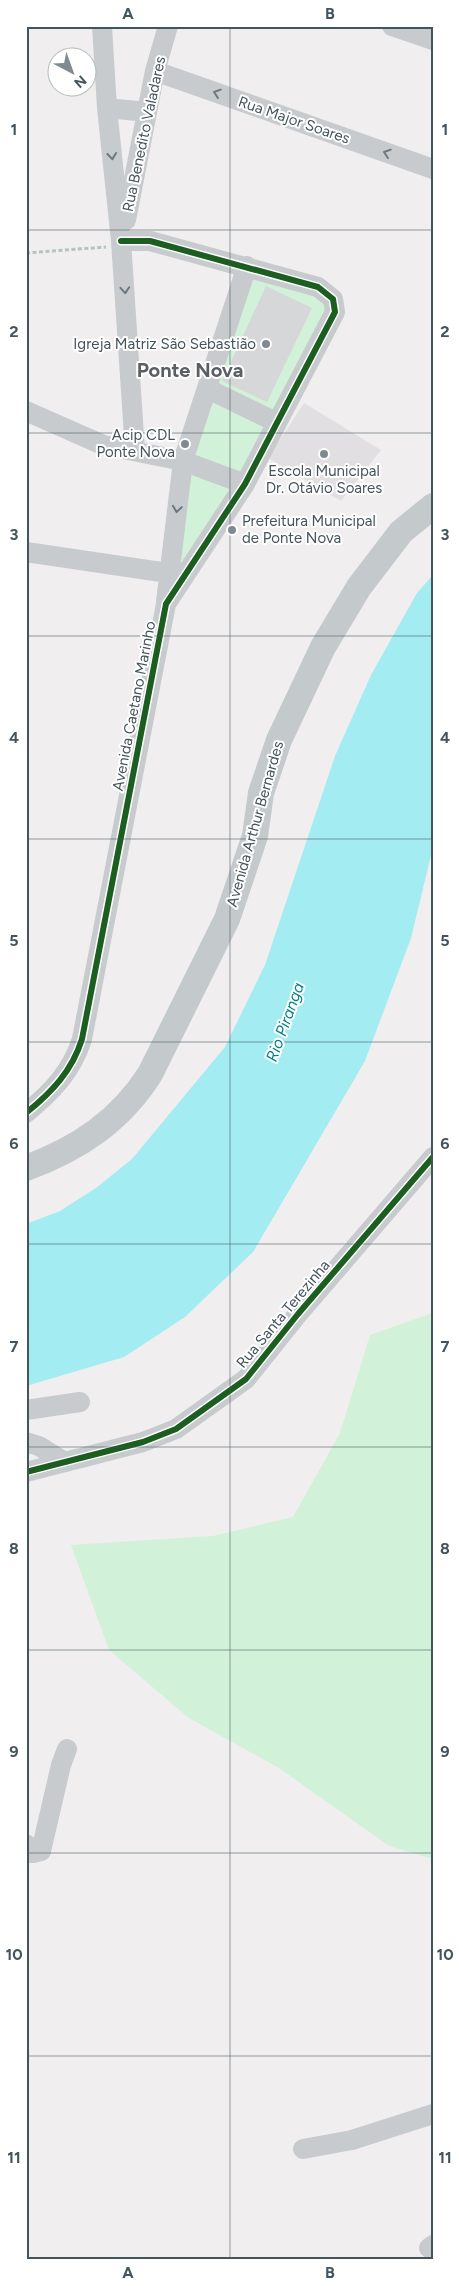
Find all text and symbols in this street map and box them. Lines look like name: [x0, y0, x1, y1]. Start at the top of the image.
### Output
text: A: [122, 4, 134, 23]
text: B: [325, 4, 335, 23]
north arrow: [48, 48, 98, 98]
street label: Rua Benedito Valadares: [119, 55, 169, 213]
text: N: [71, 71, 90, 91]
one-way arrow: [213, 89, 222, 99]
street label: Rua Major Soares: [236, 92, 352, 148]
text: 1: [11, 120, 17, 139]
text: 1: [442, 120, 448, 139]
one-way arrow: [383, 149, 392, 159]
one-way arrow: [107, 153, 118, 161]
one-way arrow: [119, 286, 130, 294]
text: 2: [9, 322, 19, 341]
text: 2: [440, 322, 450, 341]
place label: Igreja Matriz São Sebastião: [73, 335, 256, 353]
marker: Igreja Matriz São Sebastião: [260, 338, 272, 350]
district label: Ponte Nova: [137, 358, 243, 382]
place label: Acip CDL Ponte Nova: [96, 426, 175, 461]
marker: Acip CDL Ponte Nova: [179, 438, 191, 450]
marker: Escola Municipal Dr. Otávio Soares: [318, 448, 330, 460]
place label: Escola Municipal Dr. Otávio Soares: [266, 462, 382, 497]
one-way arrow: [172, 505, 182, 513]
place label: Prefeitura Municipal de Ponte Nova: [242, 512, 376, 547]
marker: Prefeitura Municipal de Ponte Nova: [226, 524, 238, 536]
text: 3: [10, 525, 19, 544]
text: 3: [441, 525, 450, 544]
street label: Avenida Caetano Marinho: [109, 619, 159, 793]
text: 4: [9, 728, 19, 747]
text: 4: [440, 728, 450, 747]
street label: Avenida Arthur Bernardes: [223, 739, 287, 909]
text: 5: [9, 931, 19, 950]
text: 5: [440, 931, 450, 950]
water label: Rio Piranga: [262, 980, 308, 1064]
text: 6: [9, 1134, 19, 1153]
text: 6: [440, 1134, 450, 1153]
street label: Rua Santa Terezinha: [233, 1256, 333, 1372]
text: 7: [10, 1337, 19, 1356]
text: 7: [441, 1337, 450, 1356]
text: 8: [9, 1539, 19, 1558]
text: 8: [440, 1539, 450, 1558]
text: 9: [9, 1742, 19, 1761]
text: 9: [440, 1742, 450, 1761]
text: 10: [5, 1945, 23, 1964]
text: 10: [436, 1945, 454, 1964]
text: 11: [7, 2148, 21, 2167]
text: 11: [438, 2148, 452, 2167]
text: A: [122, 2263, 134, 2282]
text: B: [325, 2263, 335, 2282]

